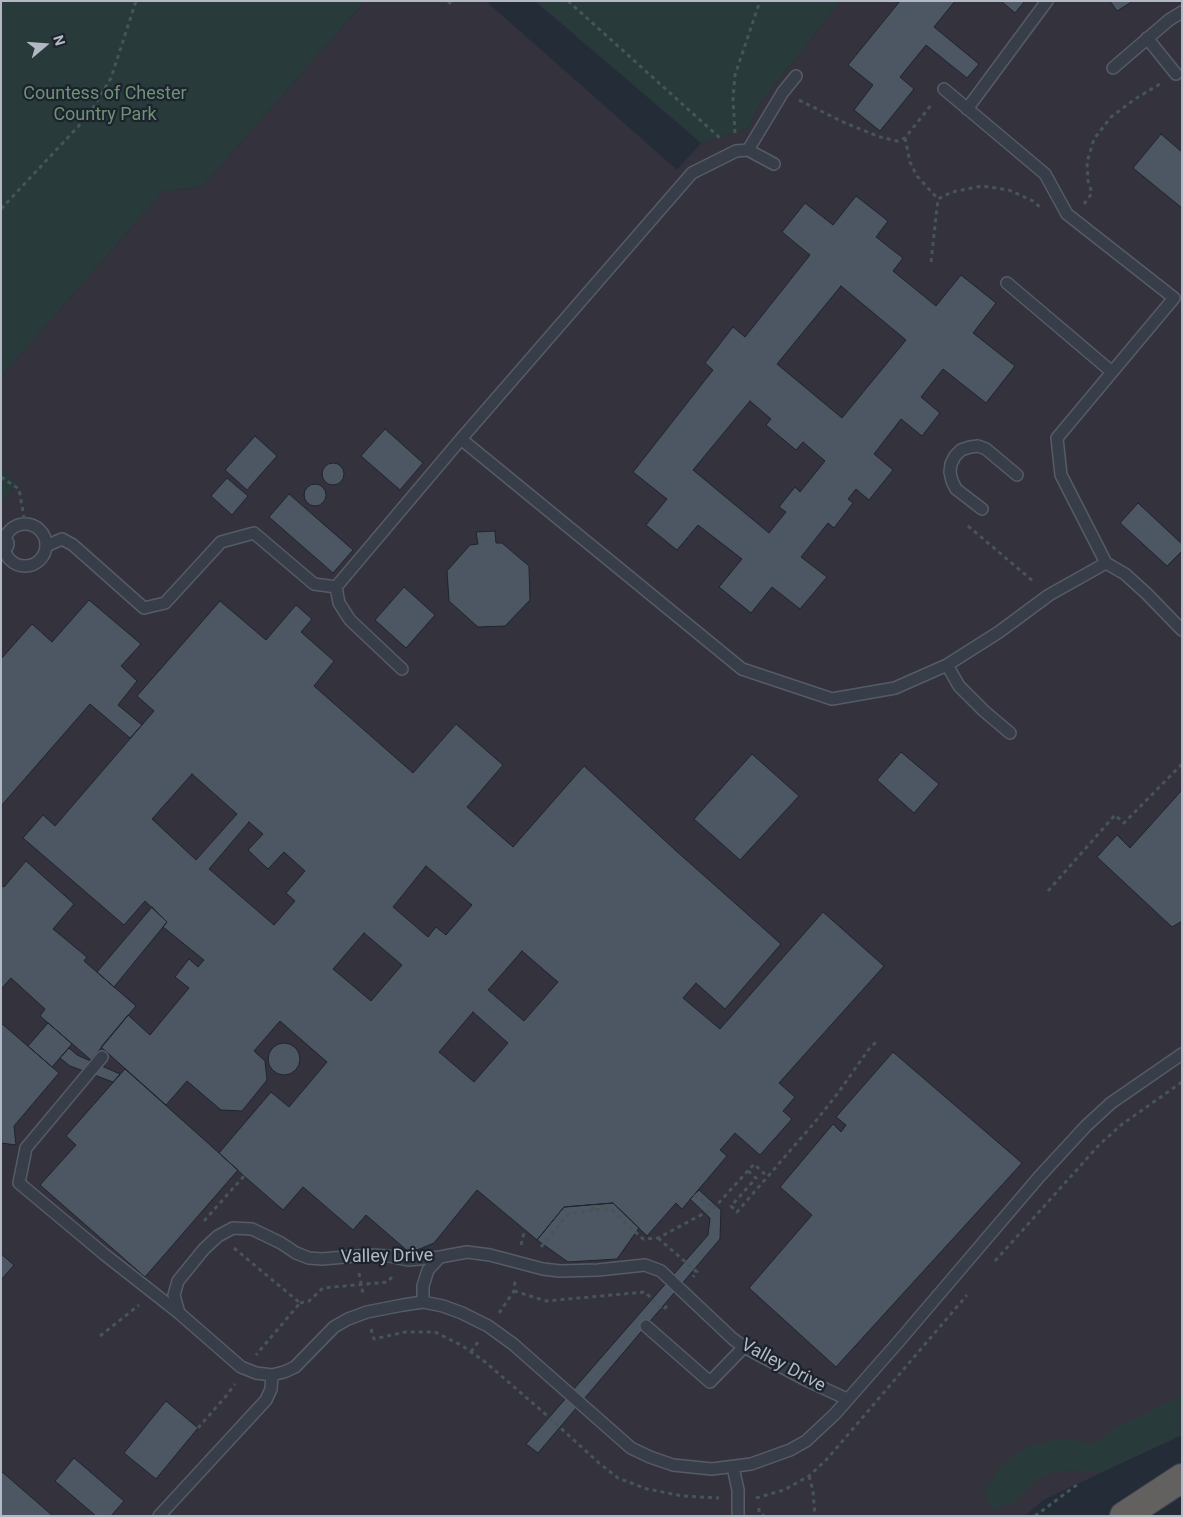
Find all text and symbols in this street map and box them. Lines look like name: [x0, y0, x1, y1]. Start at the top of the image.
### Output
north arrow: [20, 20, 70, 70]
text: N: [50, 33, 68, 48]
park label: Countess of Chester Country Park: [23, 83, 187, 126]
street label: Valley Drive: [341, 1245, 433, 1269]
street label: Valley Drive: [737, 1335, 829, 1397]

